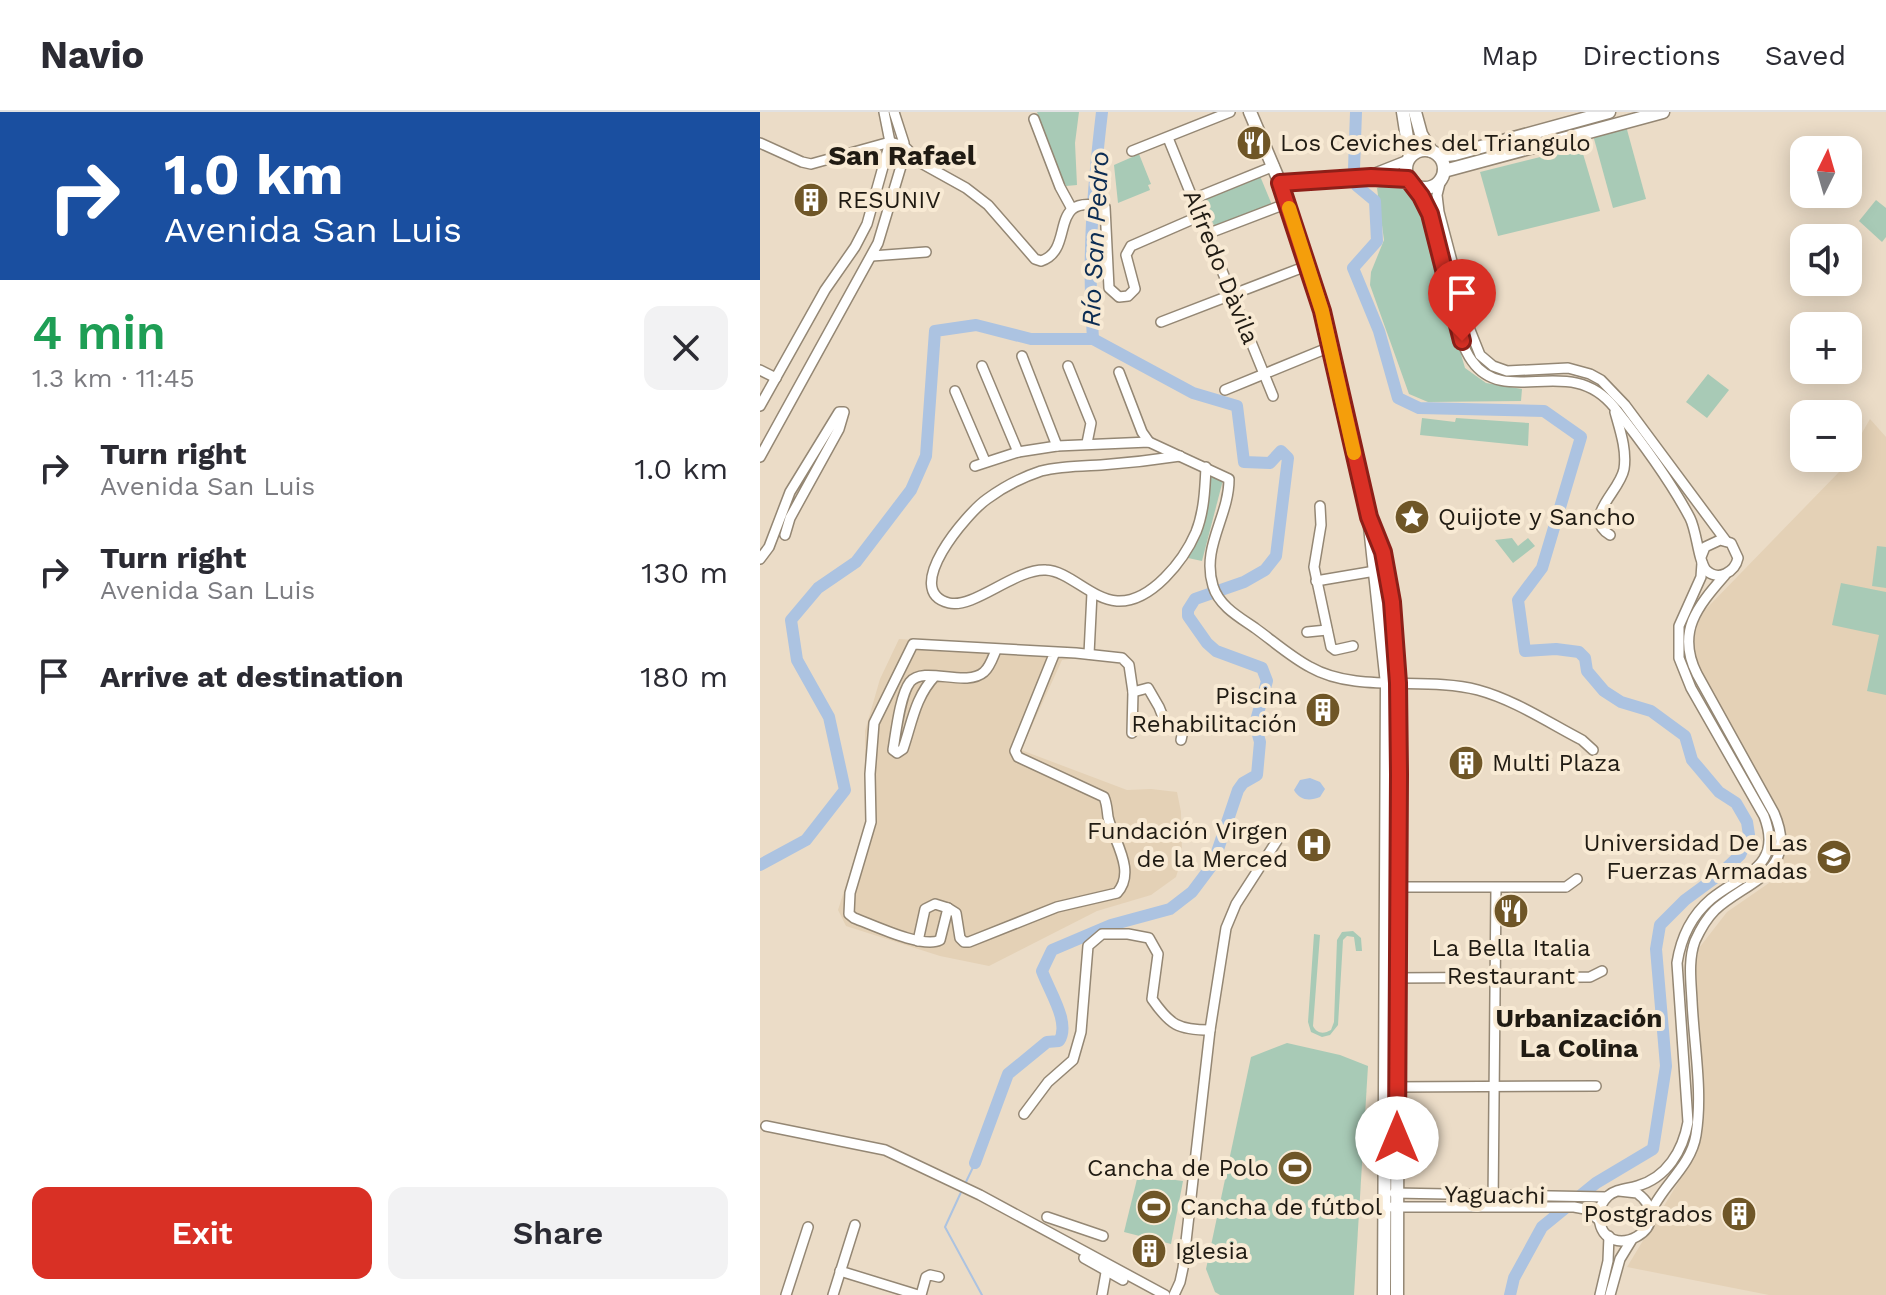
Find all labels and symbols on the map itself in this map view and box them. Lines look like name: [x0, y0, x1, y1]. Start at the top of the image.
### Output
restaurant icon: Los Ceviches del Triangulo: [1235, 124, 1273, 162]
place label: Los Ceviches del Triangulo: [1280, 129, 1591, 157]
north arrow: [1790, 136, 1862, 208]
district label: San Rafael: [828, 139, 977, 172]
water label: Río San Pedro: [1075, 150, 1115, 328]
building icon: RESUNIV: [792, 181, 830, 219]
place label: RESUNIV: [837, 186, 941, 214]
street label: Alfredo Dàvila: [1177, 186, 1265, 348]
pin: [1428, 259, 1496, 341]
place icon: Quijote y Sancho: [1393, 498, 1431, 536]
place label: Quijote y Sancho: [1438, 503, 1635, 531]
place label: Piscina Rehabilitación: [1131, 682, 1297, 738]
building icon: Piscina Rehabilitación: [1304, 691, 1342, 729]
building icon: Multi Plaza: [1447, 744, 1485, 782]
place label: Multi Plaza: [1492, 749, 1621, 777]
place label: Fundación Virgen de la Merced: [1087, 817, 1288, 873]
hospital icon: Fundación Virgen de la Merced: [1295, 826, 1333, 864]
place label: Universidad De Las Fuerzas Armadas: [1583, 829, 1808, 885]
school or university icon: Universidad De Las Fuerzas Armadas: [1815, 838, 1853, 876]
restaurant icon: La Bella Italia Restaurant: [1492, 892, 1530, 930]
place label: La Bella Italia Restaurant: [1431, 934, 1591, 990]
district label: Urbanización La Colina: [1496, 1003, 1662, 1063]
position arrow: [1355, 1096, 1439, 1180]
sports icon: Cancha de Polo: [1276, 1149, 1314, 1187]
place label: Cancha de Polo: [1087, 1154, 1269, 1182]
street label: Yaguachi: [1444, 1180, 1546, 1210]
sports icon: Cancha de fútbol: [1135, 1188, 1173, 1226]
place label: Cancha de fútbol: [1180, 1193, 1383, 1221]
building icon: Postgrados: [1720, 1195, 1758, 1233]
place label: Postgrados: [1584, 1200, 1713, 1228]
building icon: Iglesia: [1130, 1232, 1168, 1270]
place label: Iglesia: [1175, 1237, 1248, 1265]

